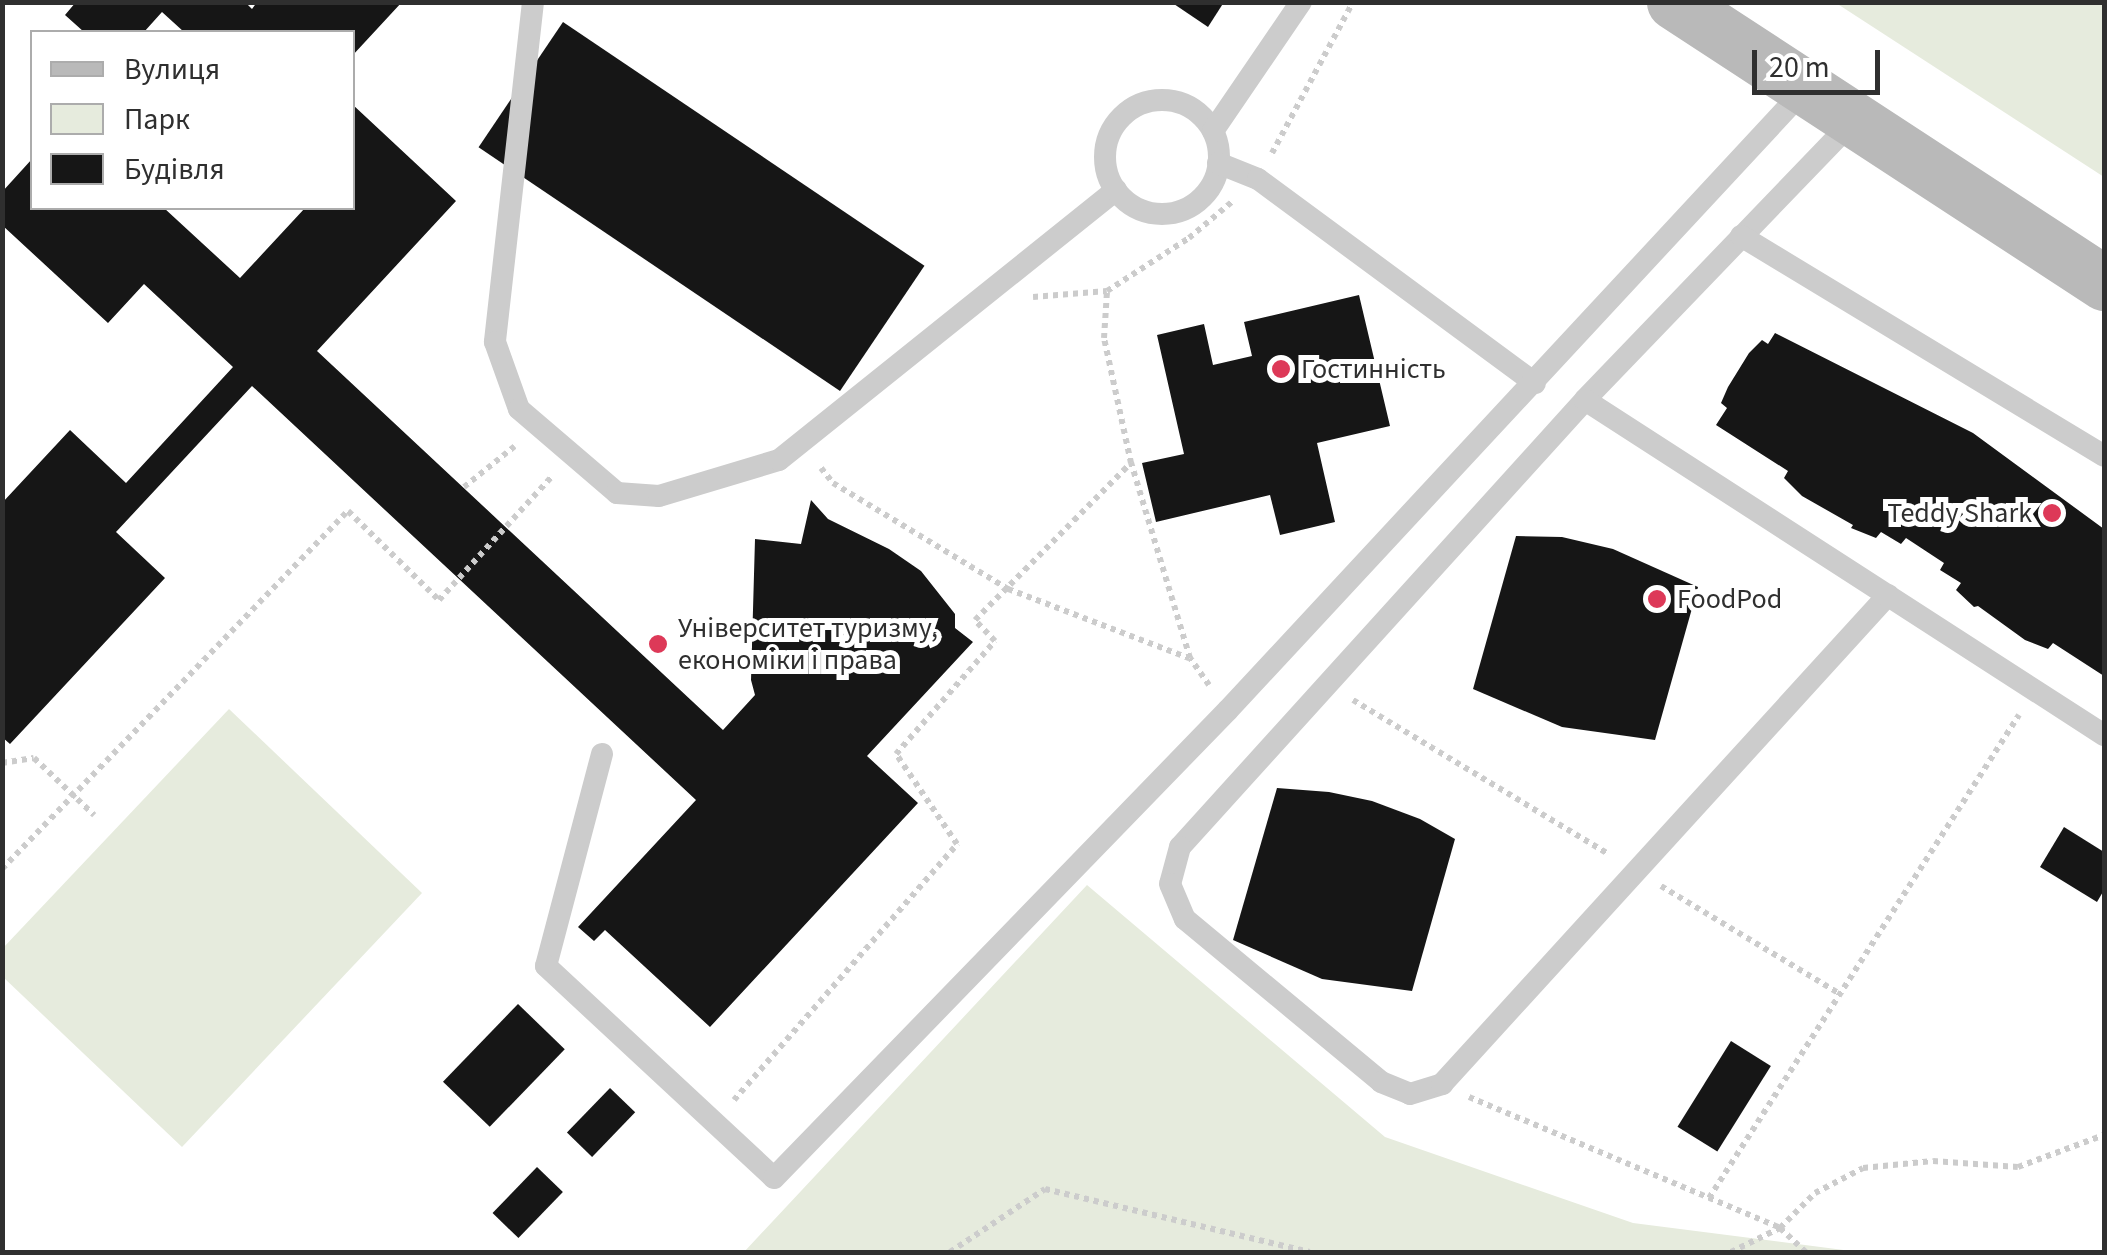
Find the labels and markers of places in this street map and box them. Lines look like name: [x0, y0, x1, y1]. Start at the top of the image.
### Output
place label: Гостинність: [1301, 352, 1446, 386]
marker: Гостинність: [1270, 358, 1292, 380]
place label: Teddy Shark: [1887, 496, 2032, 530]
marker: Teddy Shark: [2041, 502, 2063, 524]
place label: FoodPod: [1677, 582, 1782, 616]
marker: FoodPod: [1646, 588, 1668, 610]
place label: Університет туризму, економіки і права: [678, 611, 938, 677]
marker: Університет туризму, економіки і права: [647, 633, 669, 655]

